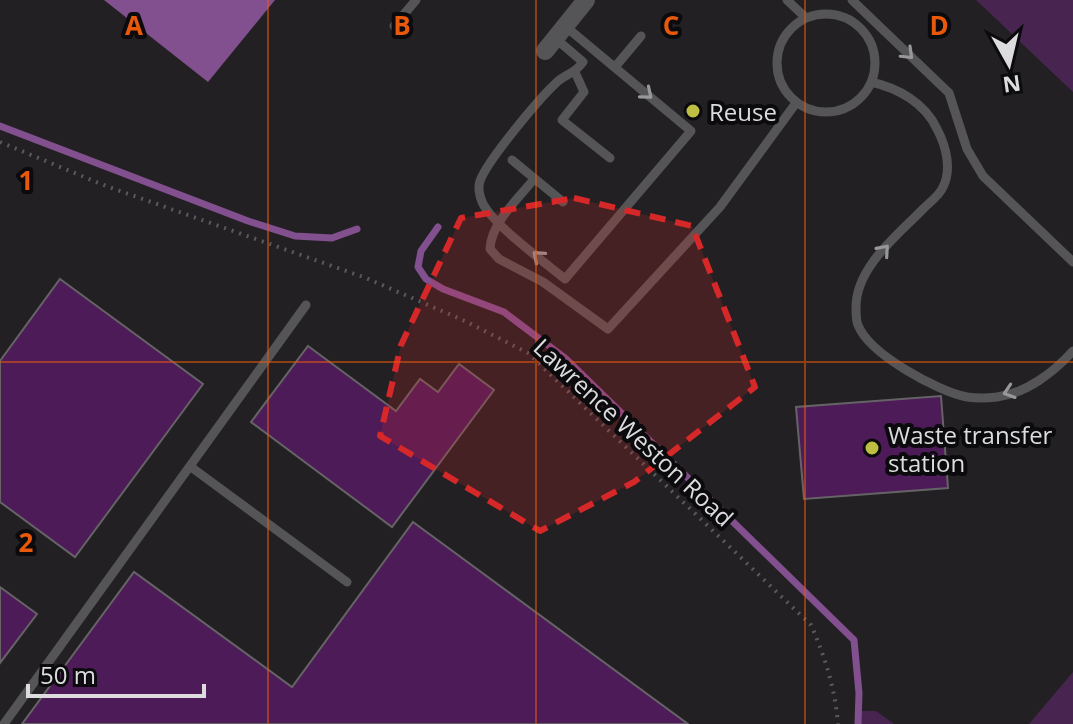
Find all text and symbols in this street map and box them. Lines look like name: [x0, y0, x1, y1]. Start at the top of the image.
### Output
text: A: [125, 7, 143, 43]
text: B: [393, 7, 411, 43]
text: C: [663, 7, 679, 43]
text: D: [929, 7, 949, 43]
north arrow: [969, 24, 1049, 104]
one-way arrow: [899, 45, 913, 59]
text: N: [1001, 69, 1023, 101]
one-way arrow: [638, 84, 652, 99]
place label: Reuse: [709, 95, 777, 128]
marker: Reuse: [684, 102, 702, 120]
text: 1: [19, 162, 33, 198]
one-way arrow: [875, 245, 889, 260]
one-way arrow: [532, 251, 547, 266]
street label: Lawrence Weston Road: [527, 331, 741, 533]
one-way arrow: [1003, 383, 1017, 399]
place label: Waste transfer station: [888, 418, 1053, 479]
marker: Waste transfer station: [863, 439, 881, 457]
text: 2: [19, 524, 34, 560]
scale bar: [28, 648, 204, 698]
text: 50 m: [40, 658, 96, 691]

